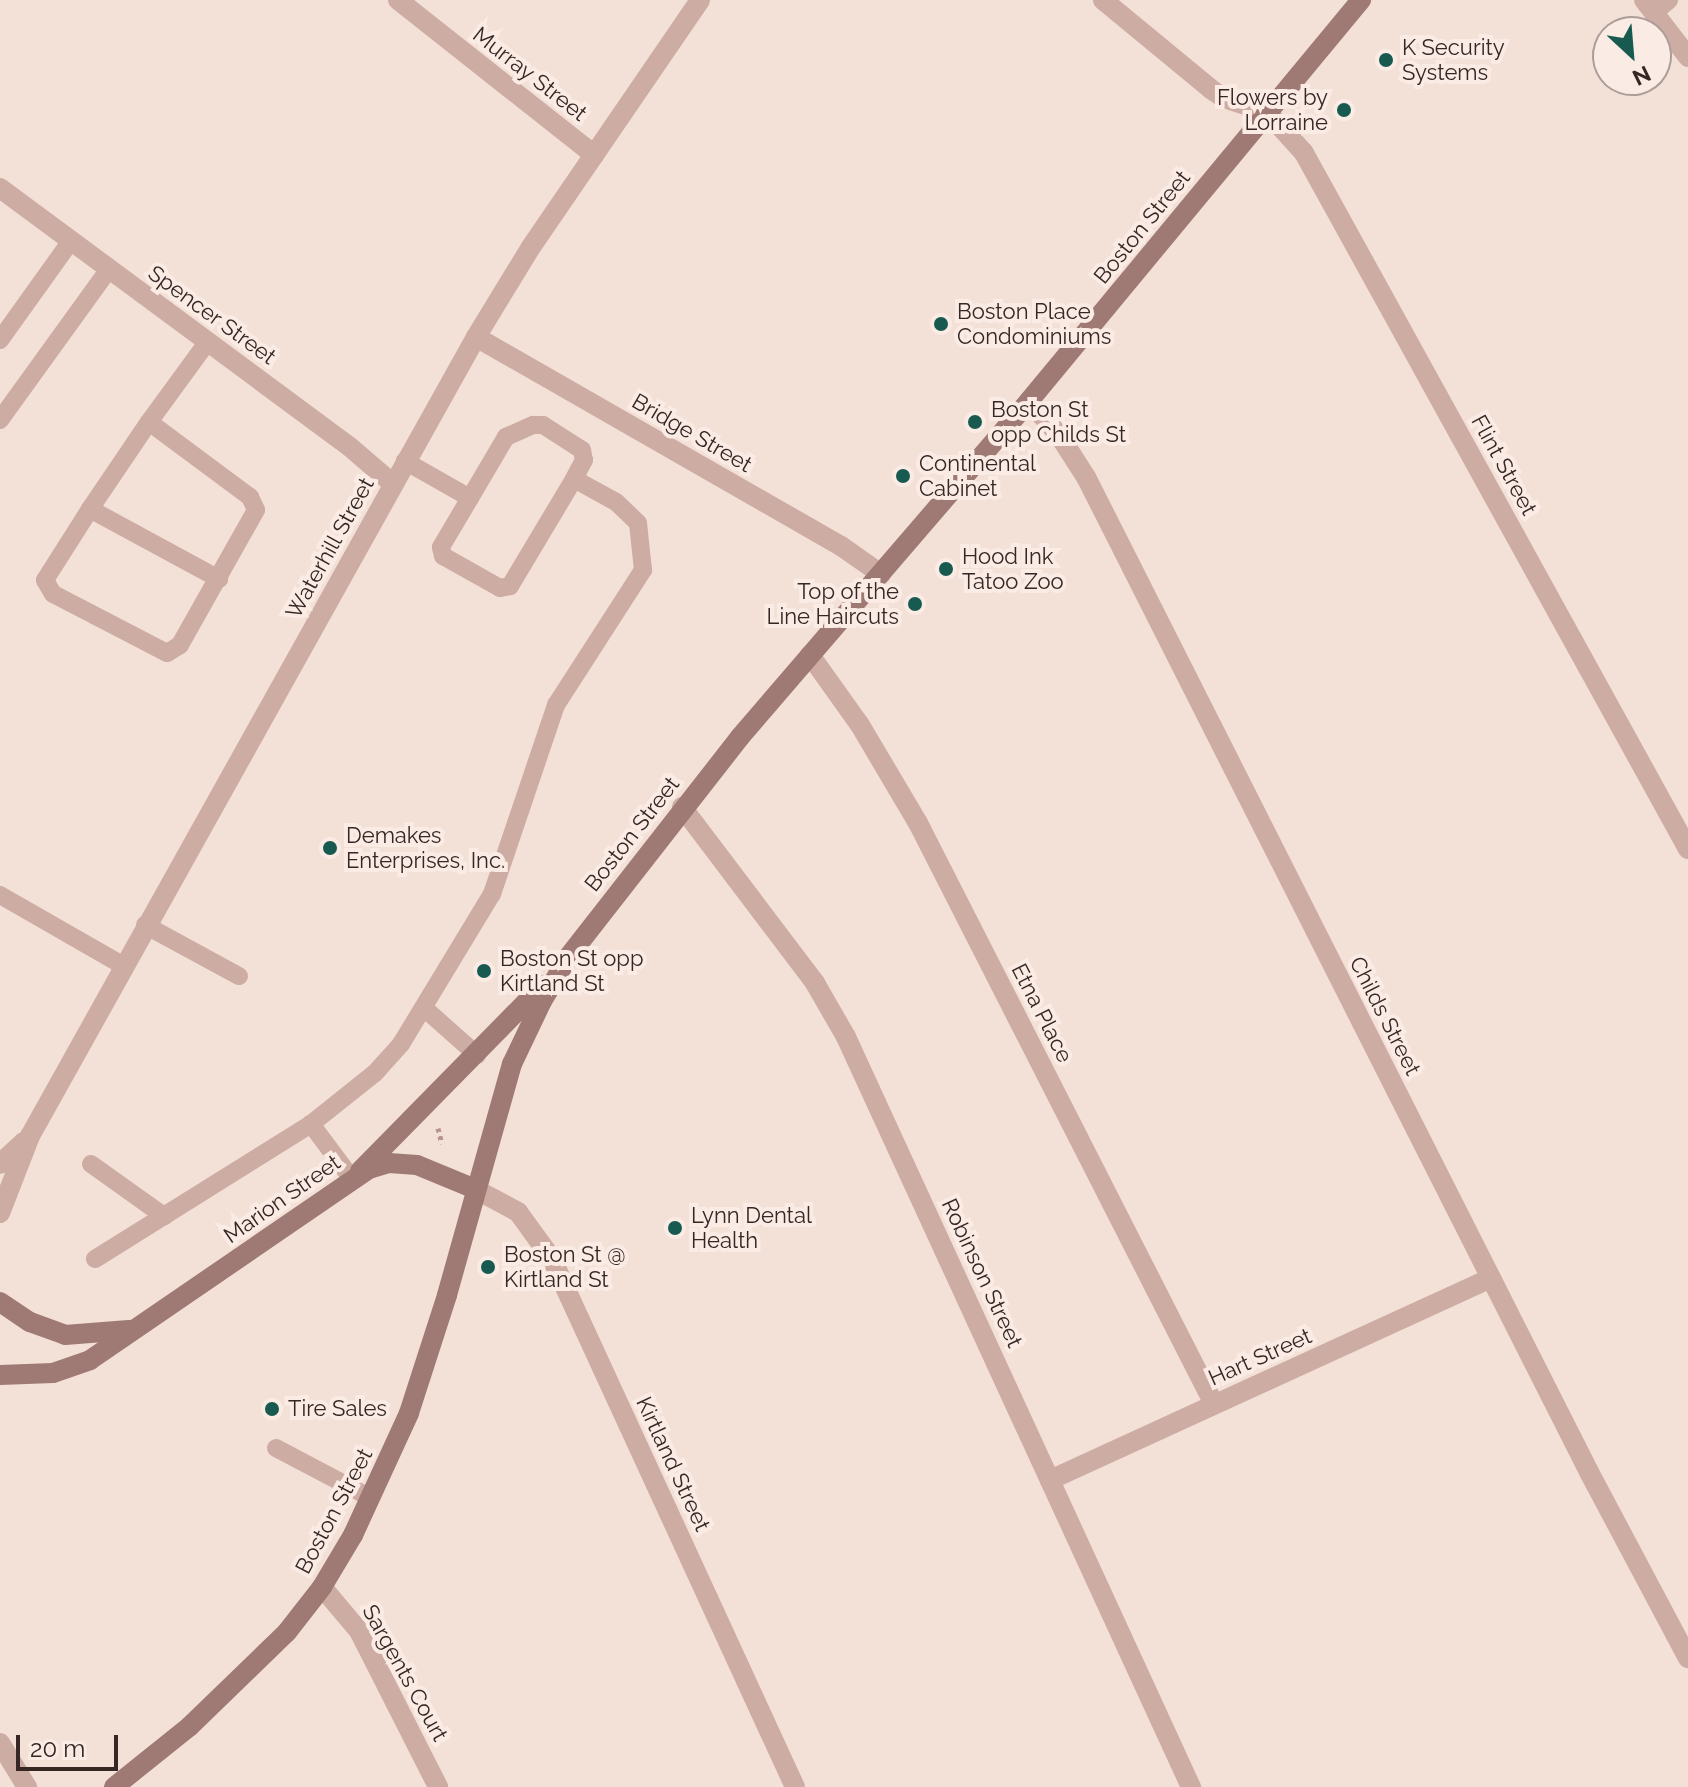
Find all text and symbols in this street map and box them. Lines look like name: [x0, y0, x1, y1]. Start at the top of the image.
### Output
north arrow: [1592, 16, 1672, 96]
street label: Murray Street: [468, 21, 592, 127]
place label: K Security Systems: [1402, 34, 1505, 86]
marker: K Security Systems: [1377, 51, 1395, 69]
text: N: [1628, 60, 1655, 91]
place label: Flowers by Lorraine: [1217, 84, 1328, 136]
marker: Flowers by Lorraine: [1335, 101, 1353, 119]
street label: Boston Street: [1088, 165, 1196, 289]
street label: Spencer Street: [143, 260, 281, 370]
place label: Boston Place Condominiums: [957, 298, 1111, 350]
marker: Boston Place Condominiums: [932, 315, 950, 333]
street label: Bridge Street: [627, 388, 757, 478]
place label: Boston St opp Childs St: [991, 396, 1126, 448]
street label: Flint Street: [1466, 410, 1542, 520]
marker: Boston St opp Childs St: [966, 413, 984, 431]
place label: Continental Cabinet: [919, 450, 1036, 502]
marker: Continental Cabinet: [894, 467, 912, 485]
street label: Waterhill Street: [280, 473, 380, 623]
place label: Hood Ink Tatoo Zoo: [962, 543, 1064, 594]
marker: Hood Ink Tatoo Zoo: [937, 560, 955, 578]
place label: Top of the Line Haircuts: [767, 578, 899, 630]
marker: Top of the Line Haircuts: [906, 595, 924, 613]
street label: Boston Street: [579, 771, 685, 897]
place label: Demakes Enterprises, Inc.: [346, 822, 505, 874]
marker: Demakes Enterprises, Inc.: [321, 839, 339, 857]
place label: Boston St opp Kirtland St: [500, 945, 643, 996]
street label: Childs Street: [1344, 952, 1426, 1080]
street label: Etna Place: [1006, 959, 1078, 1067]
marker: Boston St opp Kirtland St: [475, 962, 493, 980]
street label: Marion Street: [219, 1149, 345, 1249]
street label: Robinson Street: [936, 1194, 1028, 1352]
place label: Lynn Dental Health: [691, 1202, 812, 1254]
marker: Lynn Dental Health: [666, 1219, 684, 1237]
place label: Boston St @ Kirtland St: [504, 1241, 626, 1292]
marker: Boston St @ Kirtland St: [479, 1258, 497, 1276]
street label: Hart Street: [1204, 1323, 1316, 1391]
street label: Kirtland Street: [630, 1393, 716, 1535]
place label: Tire Sales: [288, 1396, 387, 1422]
marker: Tire Sales: [263, 1400, 281, 1418]
street label: Boston Street: [290, 1444, 378, 1578]
street label: Sargents Court: [357, 1600, 453, 1746]
scale bar: [20, 1719, 122, 1769]
text: 20 m: [30, 1734, 85, 1763]

